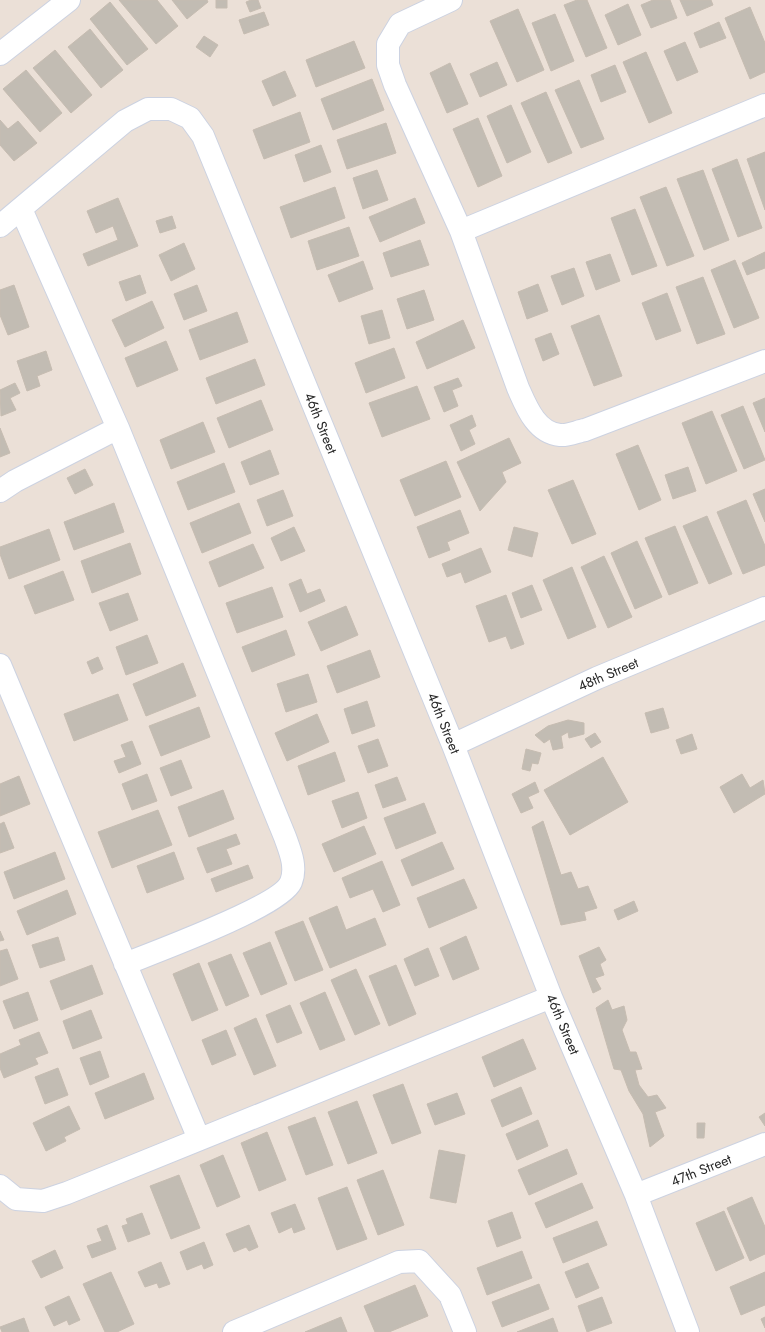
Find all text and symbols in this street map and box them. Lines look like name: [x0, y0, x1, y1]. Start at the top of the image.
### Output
street label: 46th Street: [300, 389, 343, 457]
street label: 48th Street: [575, 652, 642, 696]
street label: 46th Street: [423, 689, 466, 757]
street label: 46th Street: [541, 990, 585, 1058]
street label: 47th Street: [668, 1149, 735, 1191]

